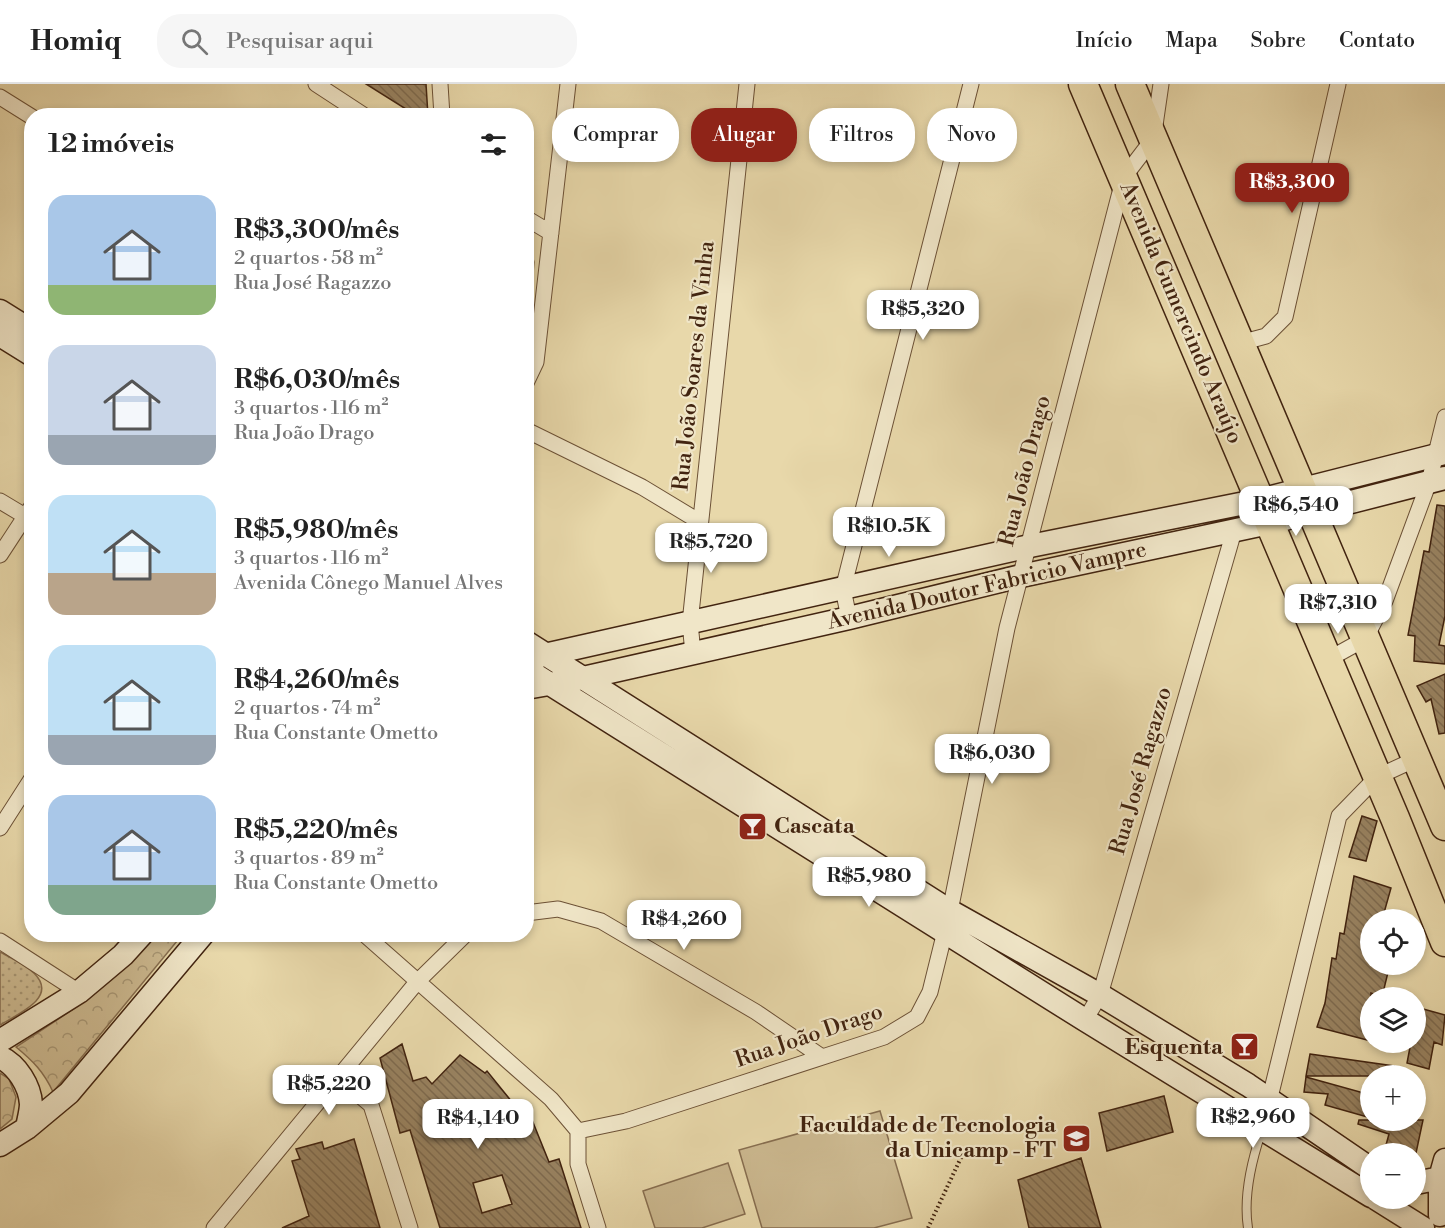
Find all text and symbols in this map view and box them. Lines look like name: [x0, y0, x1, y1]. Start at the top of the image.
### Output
search box: [157, 14, 577, 68]
text: Homiq: [30, 24, 121, 59]
icon: search: [178, 25, 211, 58]
text: Pesquisar aqui: [226, 28, 374, 55]
text: Início: [1076, 28, 1133, 54]
text: Mapa: [1166, 28, 1218, 54]
text: Sobre: [1251, 28, 1306, 54]
text: Contato: [1339, 28, 1415, 54]
chip: Comprar: [552, 108, 679, 162]
chip: Alugar: [691, 108, 797, 162]
chip: Filtros: [809, 108, 915, 162]
chip: Novo: [927, 108, 1017, 162]
text: 12 imóveis: [48, 128, 174, 160]
icon: filters: [477, 128, 510, 161]
pin: R$3,300: [1237, 163, 1347, 214]
text: R$3,300: [1249, 170, 1335, 195]
street label: Avenida Gumercindo Araújo: [1113, 177, 1248, 448]
text: R$3,300/mês: [234, 214, 400, 246]
icon: home: [96, 219, 168, 291]
street label: Rua João Soares da Vinha: [667, 239, 721, 492]
text: 2 quartos · 58 m²: [234, 246, 383, 271]
text: Rua José Ragazzo: [234, 271, 392, 296]
pin: R$5,320: [868, 290, 978, 341]
text: R$5,320: [881, 297, 965, 322]
text: R$6,030/mês: [234, 364, 400, 396]
icon: home: [96, 369, 168, 441]
street label: Rua João Drago: [993, 393, 1057, 549]
text: 3 quartos · 116 m²: [234, 396, 389, 421]
text: Rua João Drago: [234, 421, 375, 446]
pin: R$6,540: [1241, 486, 1351, 537]
text: R$6,540: [1253, 493, 1339, 518]
pin: R$10.5K: [834, 507, 944, 558]
text: R$5,980/mês: [234, 514, 398, 546]
text: R$10.5K: [847, 514, 931, 539]
icon: home: [96, 519, 168, 591]
pin: R$5,720: [656, 523, 766, 574]
text: R$5,720: [669, 530, 753, 555]
street label: Avenida Doutor Fabricio Vampre: [824, 536, 1149, 636]
text: 3 quartos · 116 m²: [234, 546, 389, 571]
text: Avenida Cônego Manuel Alves: [234, 571, 503, 596]
pin: R$7,310: [1283, 584, 1393, 635]
text: R$7,310: [1299, 591, 1377, 616]
text: R$4,260/mês: [234, 664, 399, 696]
icon: home: [96, 669, 168, 741]
street label: Rua José Ragazzo: [1104, 684, 1178, 858]
text: 2 quartos · 74 m²: [234, 696, 381, 721]
text: Rua Constante Ometto: [234, 721, 438, 746]
pin: R$6,030: [937, 734, 1047, 785]
text: R$6,030: [949, 741, 1035, 766]
bar icon: Cascata: [737, 810, 769, 842]
place label: Cascata: [774, 813, 856, 840]
text: R$5,220/mês: [234, 814, 398, 846]
icon: home: [96, 819, 168, 891]
text: 3 quartos · 89 m²: [234, 846, 384, 871]
pin: R$5,980: [814, 857, 924, 908]
text: R$5,980: [826, 864, 912, 889]
text: Rua Constante Ometto: [234, 871, 438, 896]
pin: R$4,260: [629, 900, 739, 951]
text: R$4,260: [641, 907, 727, 932]
map controls: [1360, 909, 1426, 1209]
button: locate: [1360, 909, 1426, 975]
button: layers: [1360, 987, 1426, 1053]
street label: Rua João Drago: [732, 998, 886, 1074]
bar icon: Esquenta: [1228, 1031, 1260, 1063]
place label: Esquenta: [1125, 1034, 1224, 1061]
pin: R$5,220: [274, 1065, 384, 1116]
button: +: [1360, 1065, 1426, 1131]
text: R$5,220: [287, 1072, 371, 1097]
pin: R$2,960: [1198, 1098, 1308, 1149]
pin: R$4,140: [423, 1099, 533, 1150]
text: R$2,960: [1210, 1105, 1296, 1130]
text: R$4,140: [436, 1106, 520, 1131]
place label: Faculdade de Tecnologia da Unicamp - FT: [799, 1112, 1057, 1164]
school or university icon: Faculdade de Tecnologia da Unicamp - FT: [1061, 1122, 1093, 1154]
button: −: [1360, 1143, 1426, 1209]

